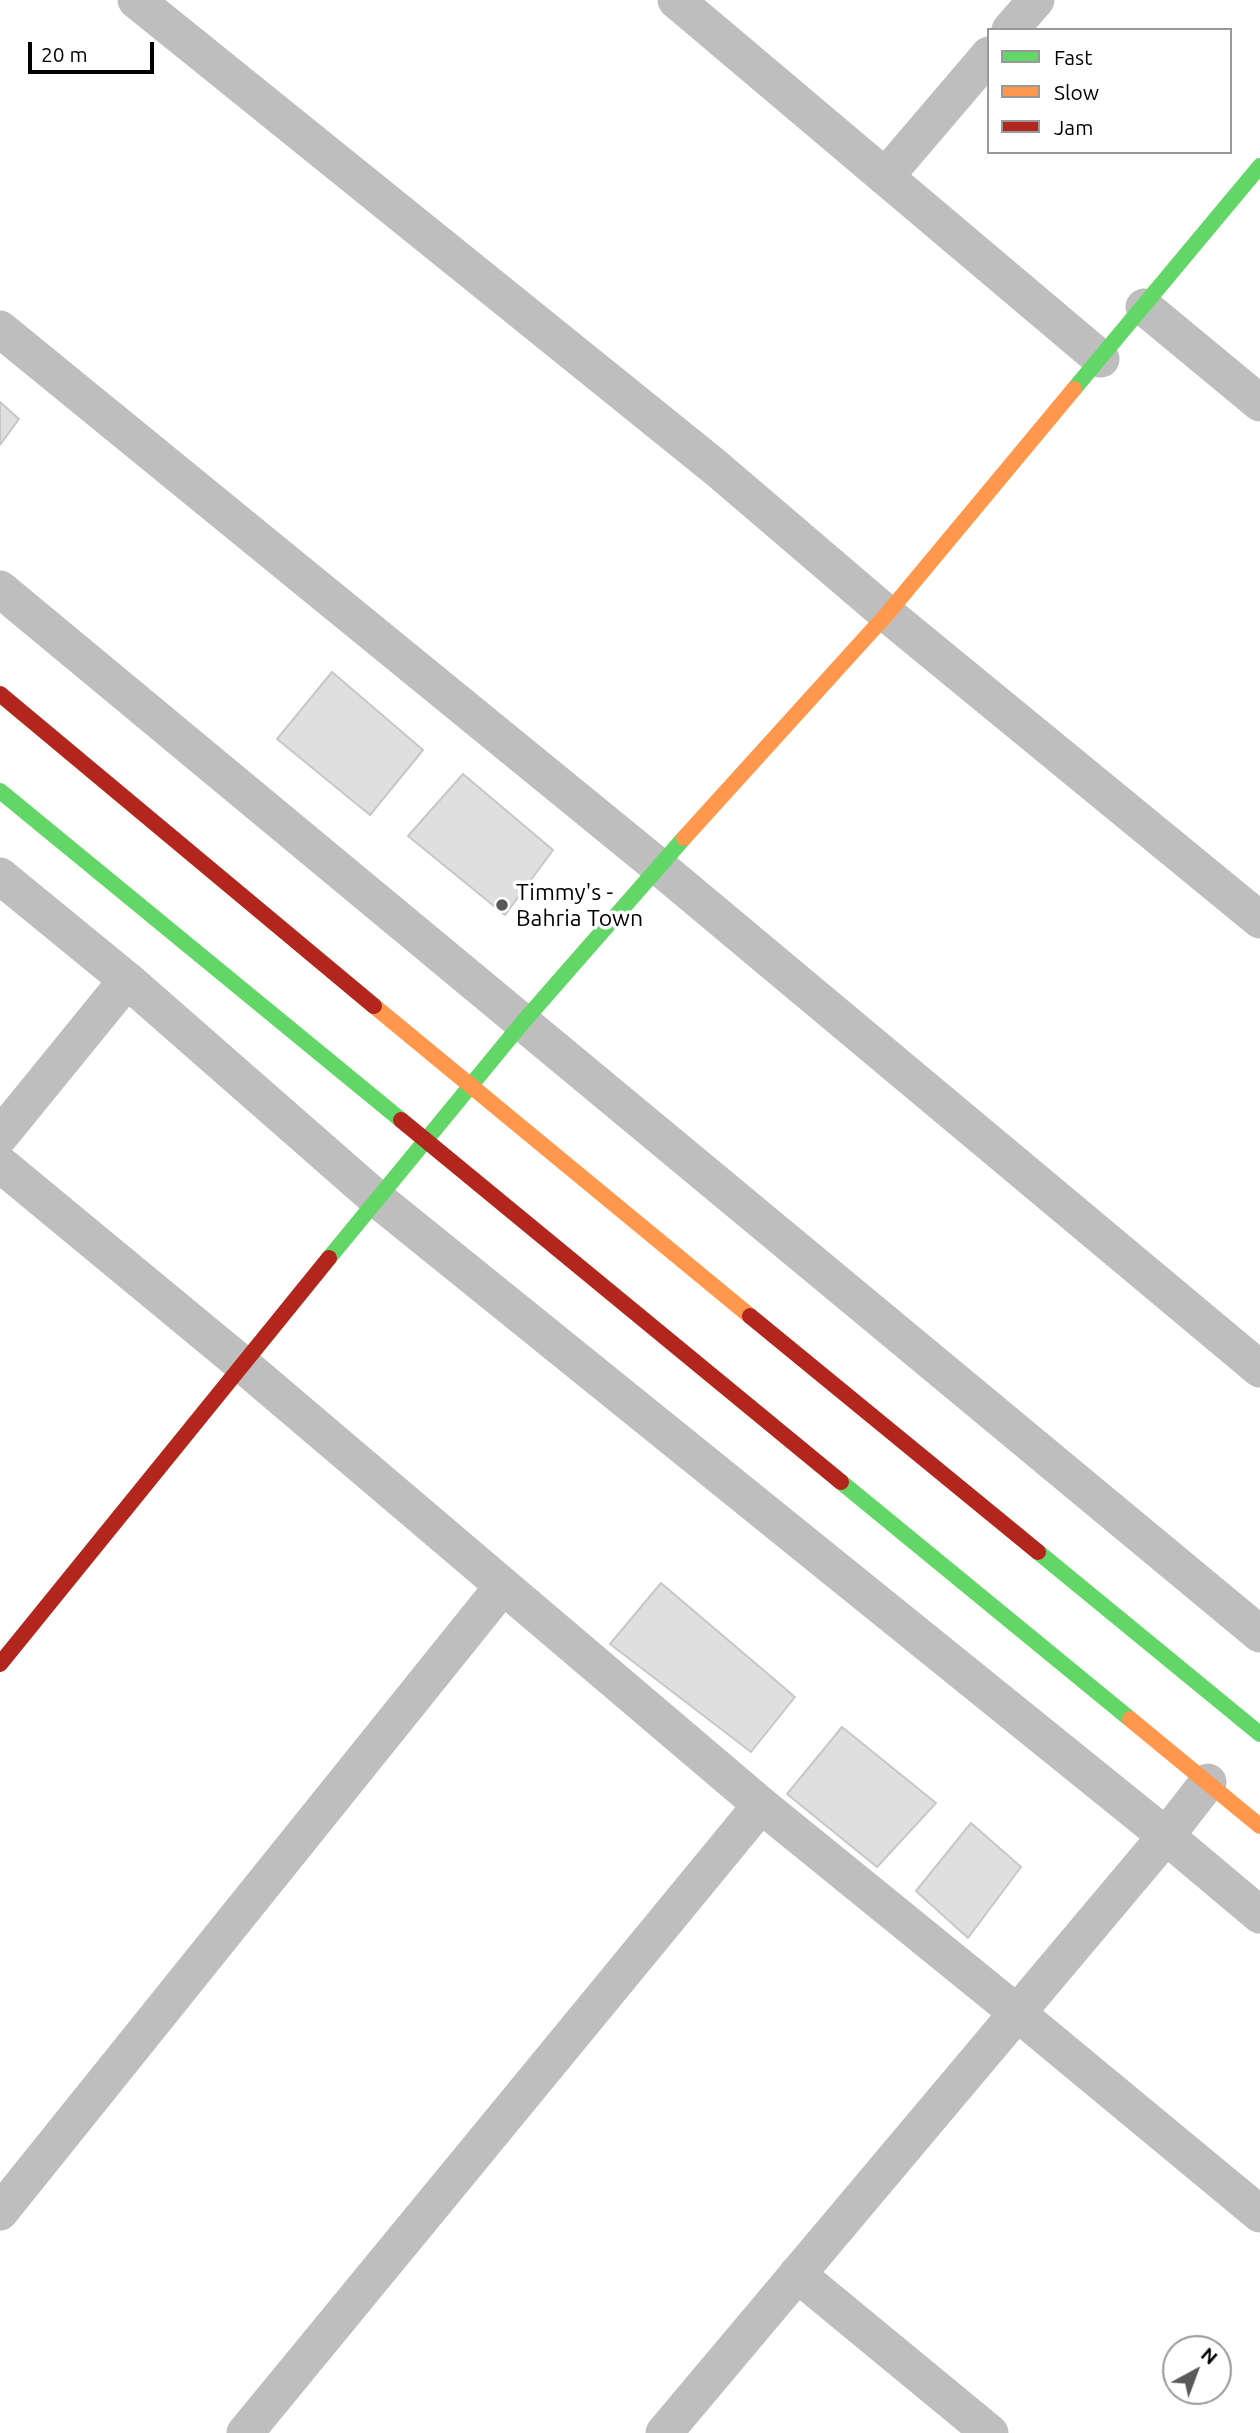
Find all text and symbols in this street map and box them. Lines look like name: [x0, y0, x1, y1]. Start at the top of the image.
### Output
scale bar: [32, 28, 158, 72]
legend: [987, 28, 1232, 154]
text: 20 m: [41, 42, 88, 66]
text: Fast: [1054, 45, 1092, 69]
text: Slow: [1054, 80, 1099, 104]
text: Jam: [1054, 115, 1093, 139]
place label: Timmy's - Bahria Town: [516, 878, 643, 932]
marker: Timmy's - Bahria Town: [494, 897, 510, 913]
north arrow: [1162, 2335, 1232, 2405]
text: N: [1197, 2343, 1222, 2369]

